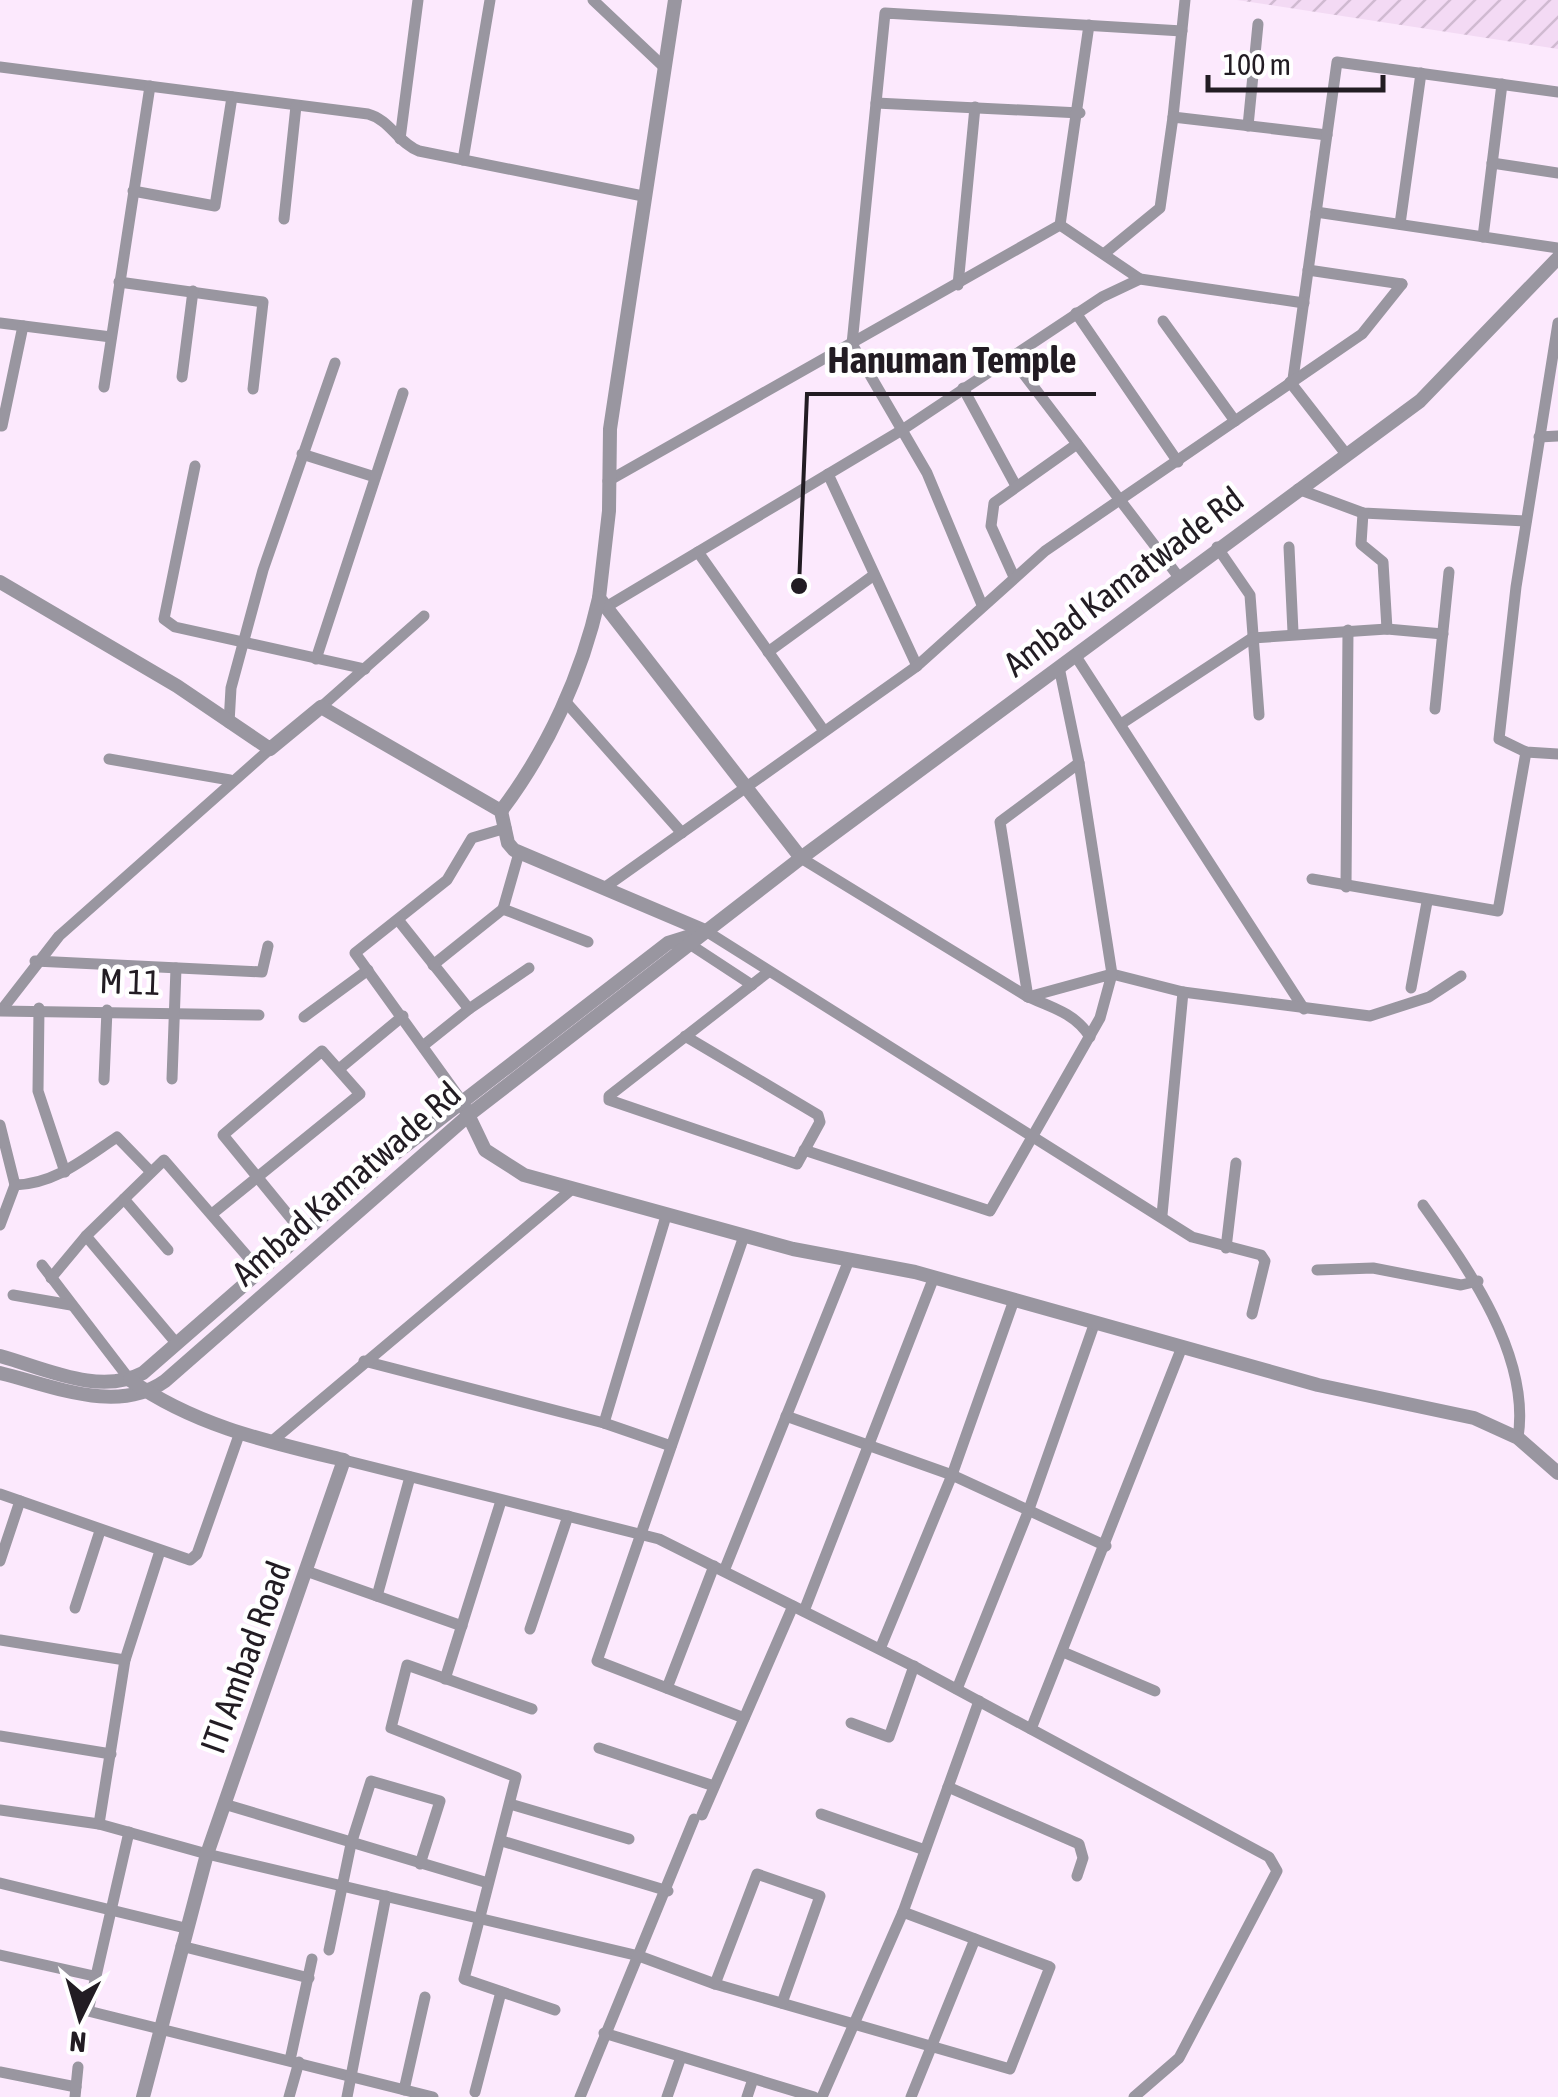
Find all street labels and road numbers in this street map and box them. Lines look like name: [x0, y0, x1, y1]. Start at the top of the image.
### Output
street label: Ambad Kamatwade Rd: [996, 478, 1250, 684]
street label: M 11: [99, 960, 161, 1002]
street label: Ambad Kamatwade Rd: [224, 1073, 468, 1293]
street label: ITI Ambad Road: [192, 1556, 298, 1758]

